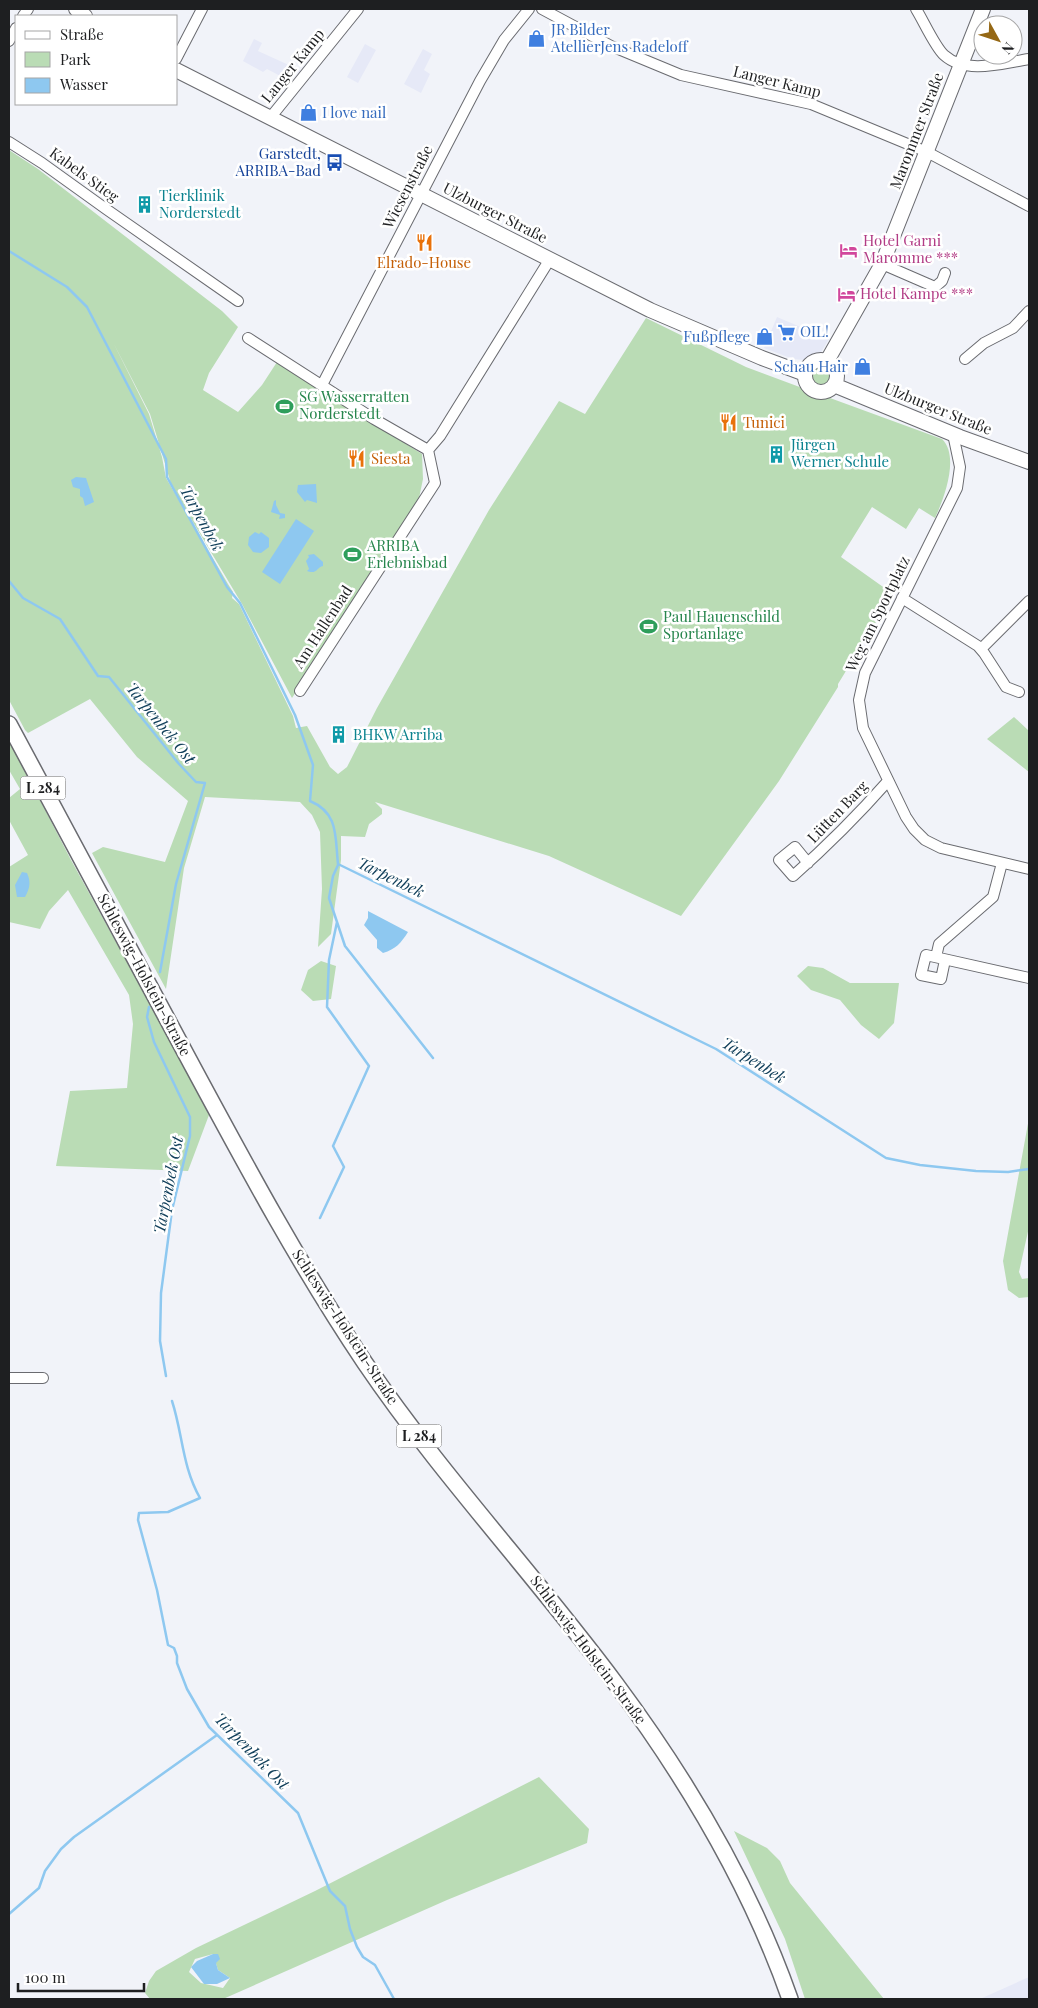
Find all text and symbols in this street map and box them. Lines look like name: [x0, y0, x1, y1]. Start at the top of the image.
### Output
legend: [15, 15, 178, 105]
north arrow: [973, 15, 1023, 65]
place label: JR Bilder AtellierJens Radeloff: [550, 19, 689, 56]
text: Straße: [60, 24, 104, 44]
street label: Langer Kamp: [256, 24, 328, 107]
shop icon: JR Bilder AtellierJens Radeloff: [527, 29, 547, 49]
text: N: [998, 39, 1019, 59]
text: Park: [60, 49, 92, 69]
street label: Langer Kamp: [731, 60, 824, 102]
street label: Marommer Straße: [885, 70, 947, 192]
text: Wasser: [59, 74, 108, 94]
place label: I love nail: [322, 102, 386, 122]
shop icon: I love nail: [298, 103, 318, 123]
street label: Wiesenstraße: [377, 141, 437, 233]
street label: Kabels Stieg: [46, 142, 123, 206]
place label: Garstedt, ARRIBA-Bad: [235, 143, 321, 180]
bus stop icon: Garstedt, ARRIBA-Bad: [325, 153, 345, 173]
street label: Ulzburger Straße: [440, 177, 551, 247]
place label: Tierklinik Norderstedt: [159, 185, 241, 222]
building icon: Tierklinik Norderstedt: [135, 195, 155, 215]
place label: Hotel Garni Maromme ***: [863, 230, 958, 267]
restaurant icon: Elrado-House: [414, 232, 434, 252]
hotel icon: Hotel Garni Maromme ***: [839, 240, 859, 260]
place label: Elrado-House: [377, 252, 471, 272]
place label: Hotel Kampe ***: [860, 283, 973, 303]
hotel icon: Hotel Kampe ***: [836, 284, 856, 304]
place label: OIL!: [800, 321, 829, 341]
supermarket icon: OIL!: [776, 322, 796, 342]
place label: Fußpflege: [683, 326, 750, 346]
shop icon: Fußpflege: [754, 327, 774, 347]
place label: Schau Hair: [774, 356, 848, 376]
shop icon: Schau Hair: [852, 357, 872, 377]
street label: Ulzburger Straße: [881, 377, 995, 439]
place label: SG Wasserratten Norderstedt: [299, 386, 410, 423]
sports icon: SG Wasserratten Norderstedt: [275, 396, 295, 416]
place label: Tunici: [743, 412, 786, 432]
restaurant icon: Tunici: [719, 413, 739, 433]
place label: Jürgen Werner Schule: [790, 434, 889, 471]
building icon: Jürgen Werner Schule: [767, 444, 787, 464]
place label: Siesta: [371, 448, 411, 468]
restaurant icon: Siesta: [347, 449, 367, 469]
water label: Tarpenbek: [176, 481, 229, 554]
place label: ARRIBA Erlebnisbad: [366, 535, 448, 572]
sports icon: ARRIBA Erlebnisbad: [343, 545, 363, 565]
street label: Weg am Sportplatz: [840, 552, 914, 676]
street label: Am Hallenbad: [287, 581, 357, 673]
place label: Paul Hauenschild Sportanlage: [663, 606, 780, 643]
sports icon: Paul Hauenschild Sportanlage: [639, 616, 659, 636]
water label: Tarpenbek Ost: [122, 678, 201, 768]
place label: BHKW Arriba: [353, 724, 443, 744]
building icon: BHKW Arriba: [329, 725, 349, 745]
road number: L 284: [20, 776, 66, 800]
street label: Lütten Barg: [803, 776, 872, 847]
water label: Tarpenbek: [354, 851, 428, 902]
street label: Schleswig-Holstein-Straße: [93, 890, 196, 1059]
water label: Tarpenbek: [718, 1032, 790, 1088]
water label: Tarpenbek Ost: [148, 1134, 187, 1236]
street label: Schleswig-Holstein-Straße: [288, 1245, 404, 1408]
road number: L 284: [396, 1424, 442, 1448]
street label: Schleswig-Holstein-Straße: [526, 1571, 651, 1728]
water label: Tarpenbek Ost: [210, 1708, 295, 1794]
scale bar: [18, 1960, 144, 1992]
text: 100 m: [25, 1967, 66, 1987]

